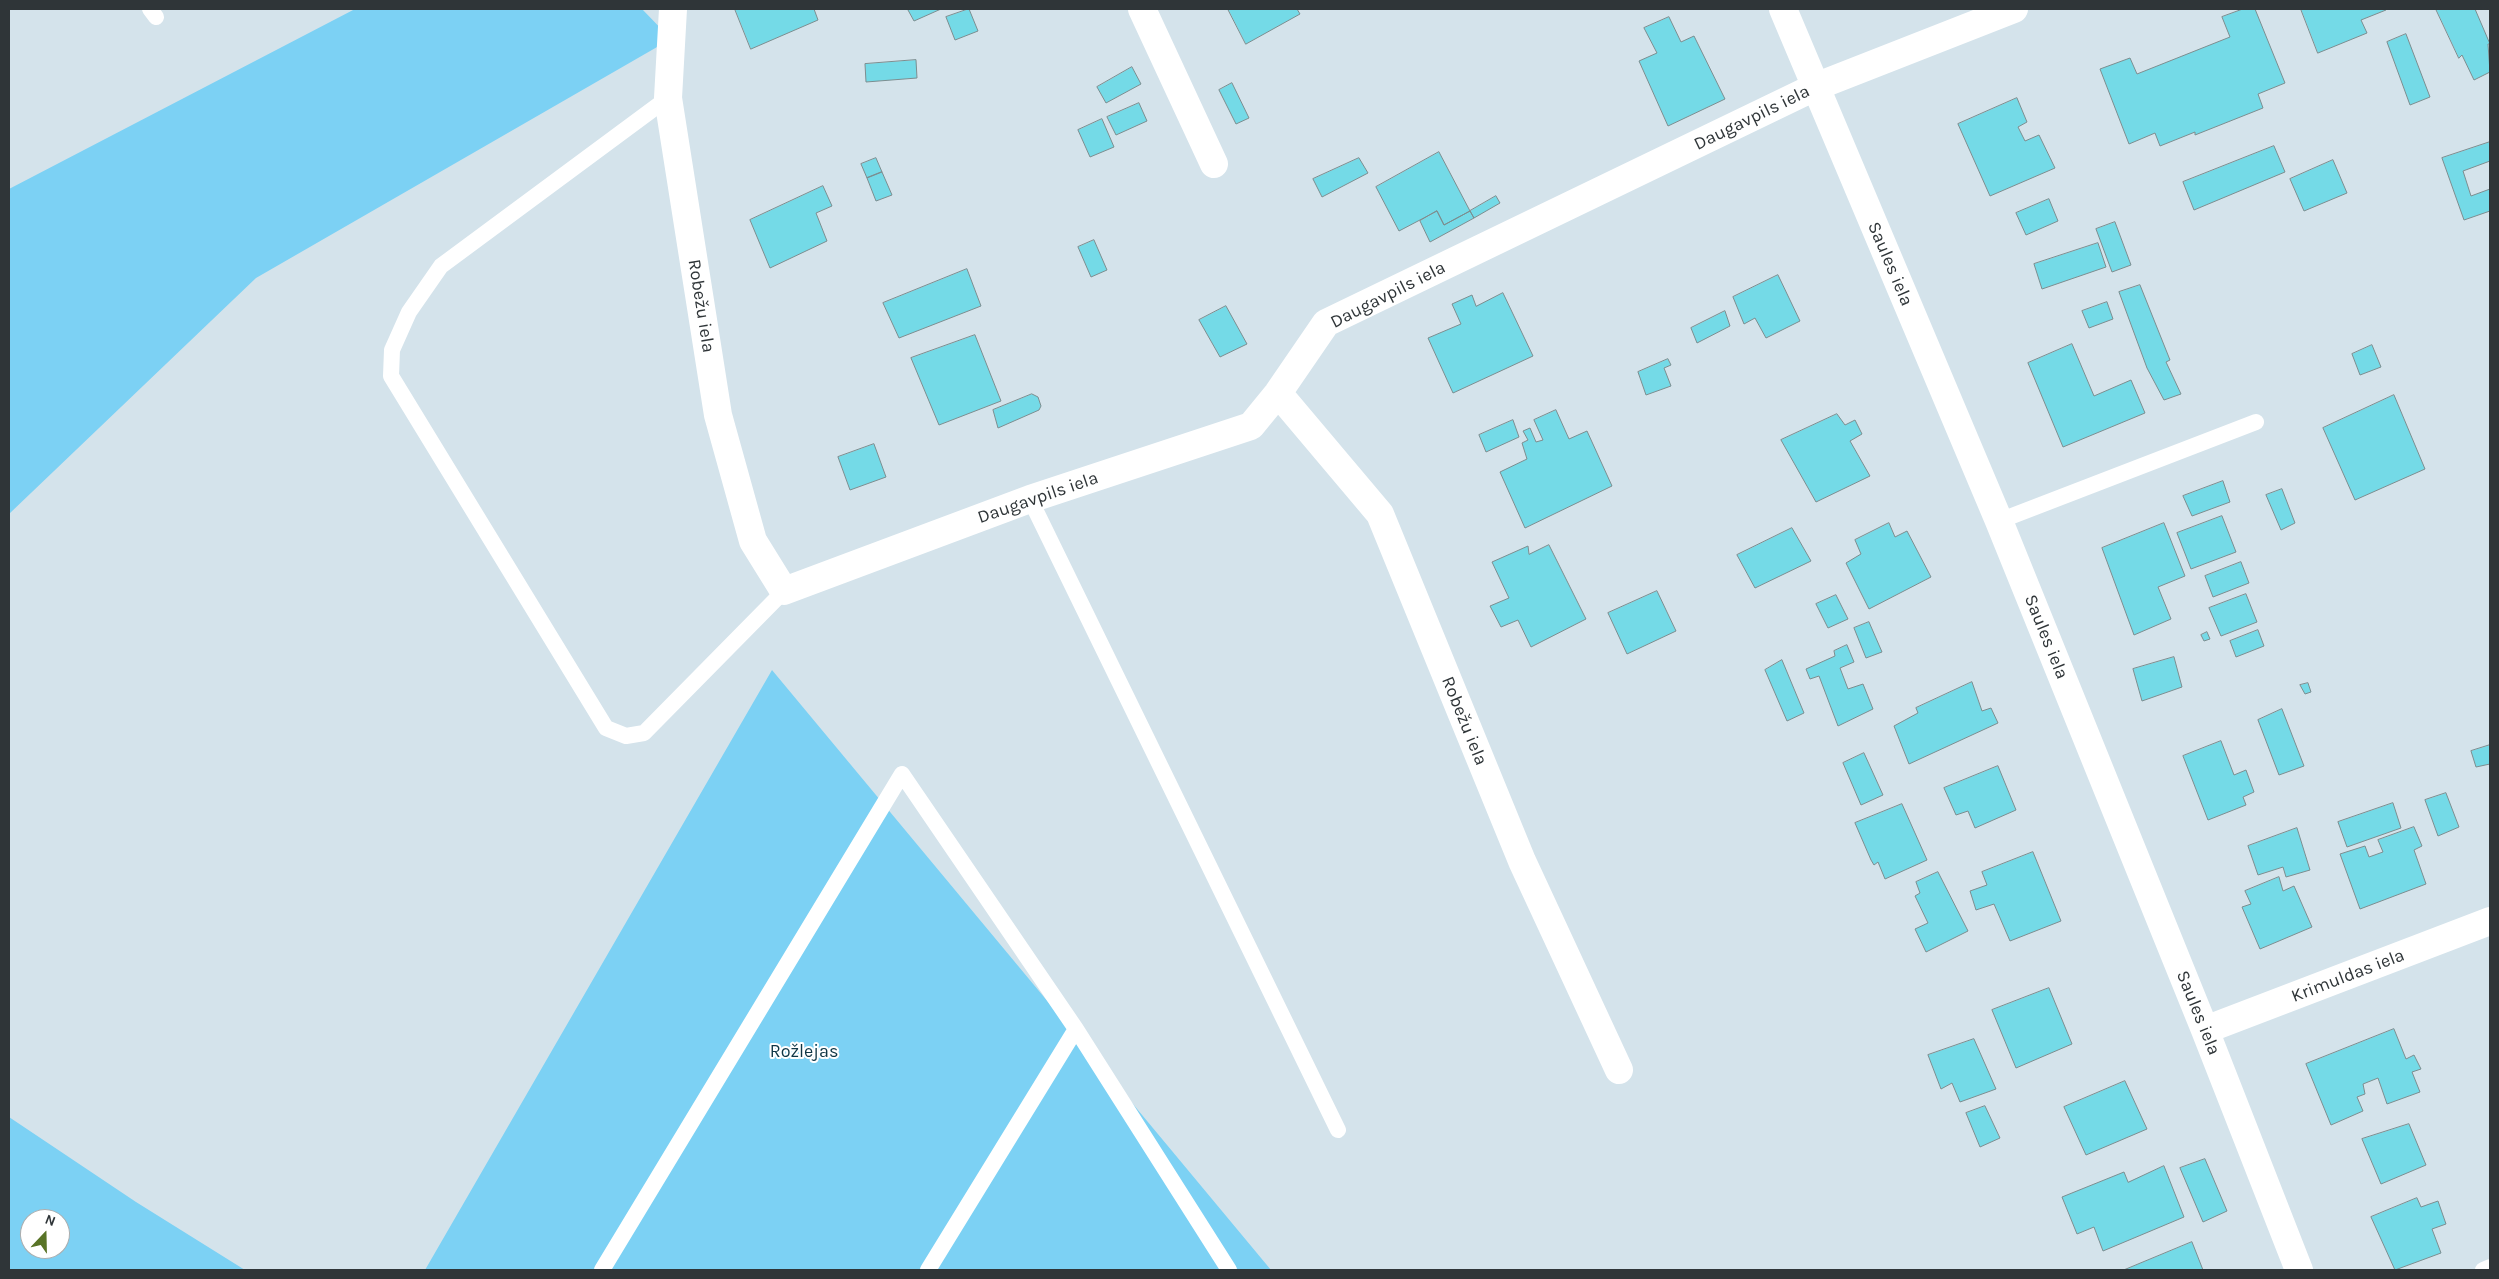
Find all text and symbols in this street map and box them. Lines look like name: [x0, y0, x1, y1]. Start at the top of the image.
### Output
street label: Daugavpils iela: [1691, 81, 1813, 155]
street label: Saules iela: [1863, 219, 1917, 309]
street label: Daugavpils iela: [1327, 257, 1449, 333]
street label: Robežu iela: [683, 258, 719, 354]
street label: Daugavpils iela: [975, 467, 1101, 529]
street label: Saules iela: [2019, 592, 2073, 682]
street label: Robežu iela: [1436, 673, 1492, 769]
street label: Krimuldas iela: [2288, 945, 2408, 1007]
street label: Saules iela: [2171, 968, 2225, 1058]
park label: Rožlejas: [770, 1041, 838, 1063]
north arrow: [20, 1209, 70, 1259]
text: N: [42, 1211, 58, 1230]

